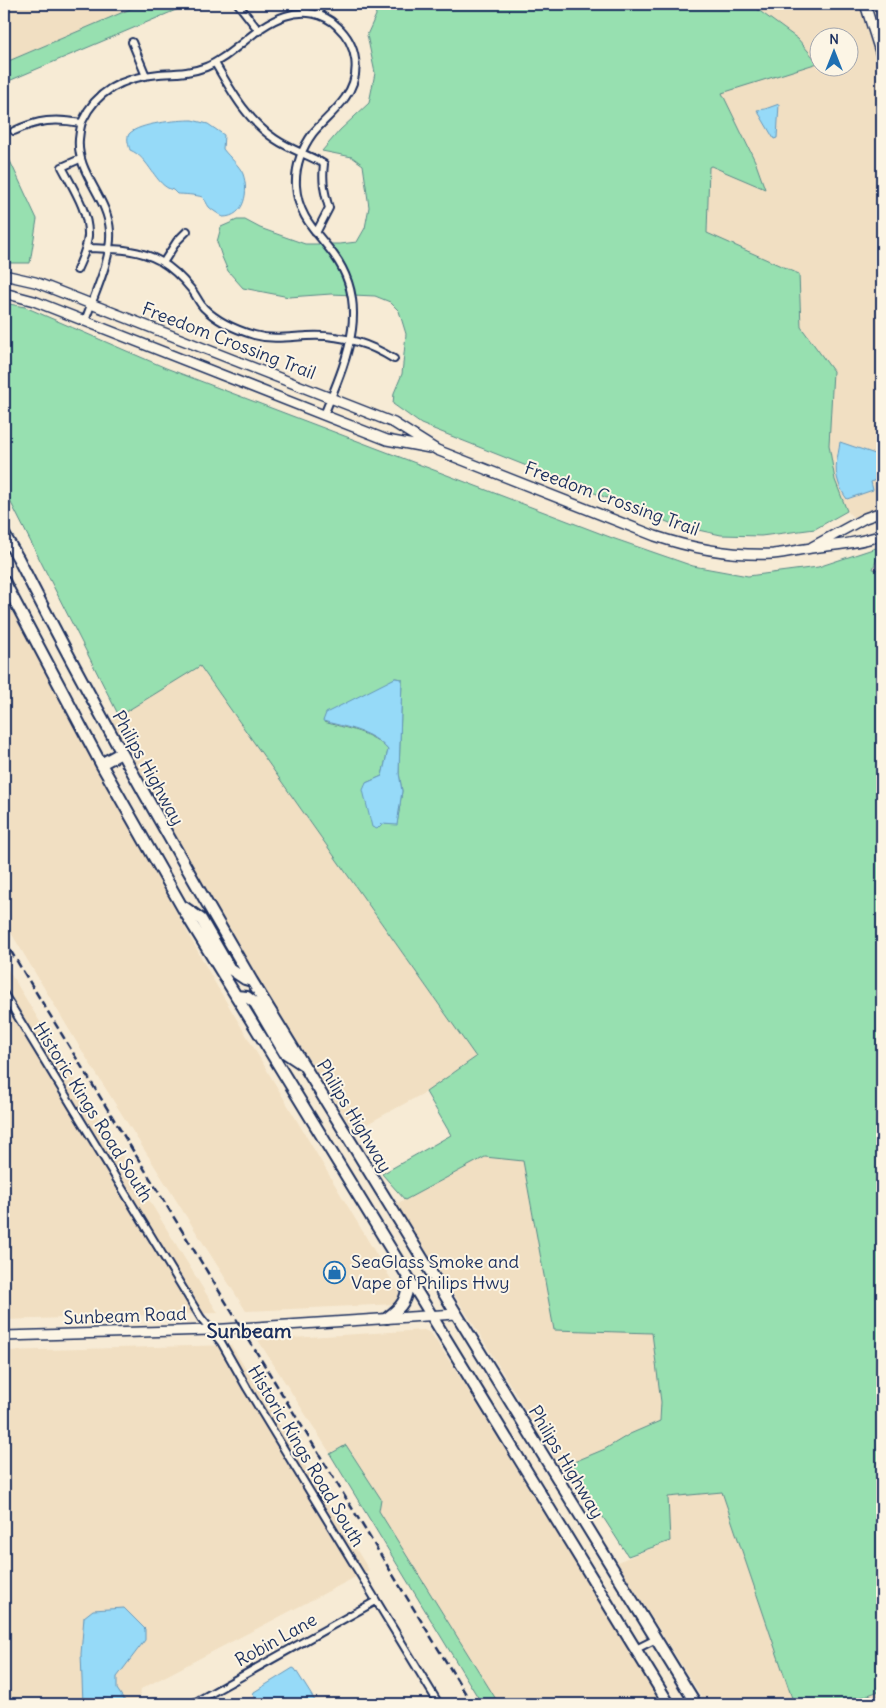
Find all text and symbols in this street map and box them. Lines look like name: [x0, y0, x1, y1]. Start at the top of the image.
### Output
north arrow: [808, 28, 858, 78]
text: N: [829, 30, 839, 48]
street label: Freedom Crossing Trail: [139, 297, 319, 384]
street label: Freedom Crossing Trail: [522, 456, 703, 541]
street label: Philips Highway: [107, 706, 189, 829]
street label: Historic Kings Road South: [29, 1018, 158, 1206]
street label: Philips Highway: [312, 1055, 397, 1176]
place label: SeaGlass Smoke and Vape of Philips Hwy: [351, 1250, 519, 1294]
shop icon: SeaGlass Smoke and Vape of Philips Hwy: [323, 1260, 347, 1284]
street label: Sunbeam Road: [63, 1302, 187, 1329]
district label: Sunbeam: [206, 1318, 292, 1343]
street label: Historic Kings Road South: [243, 1361, 370, 1551]
street label: Philips Highway: [524, 1401, 609, 1522]
street label: Robin Lane: [231, 1608, 321, 1671]

